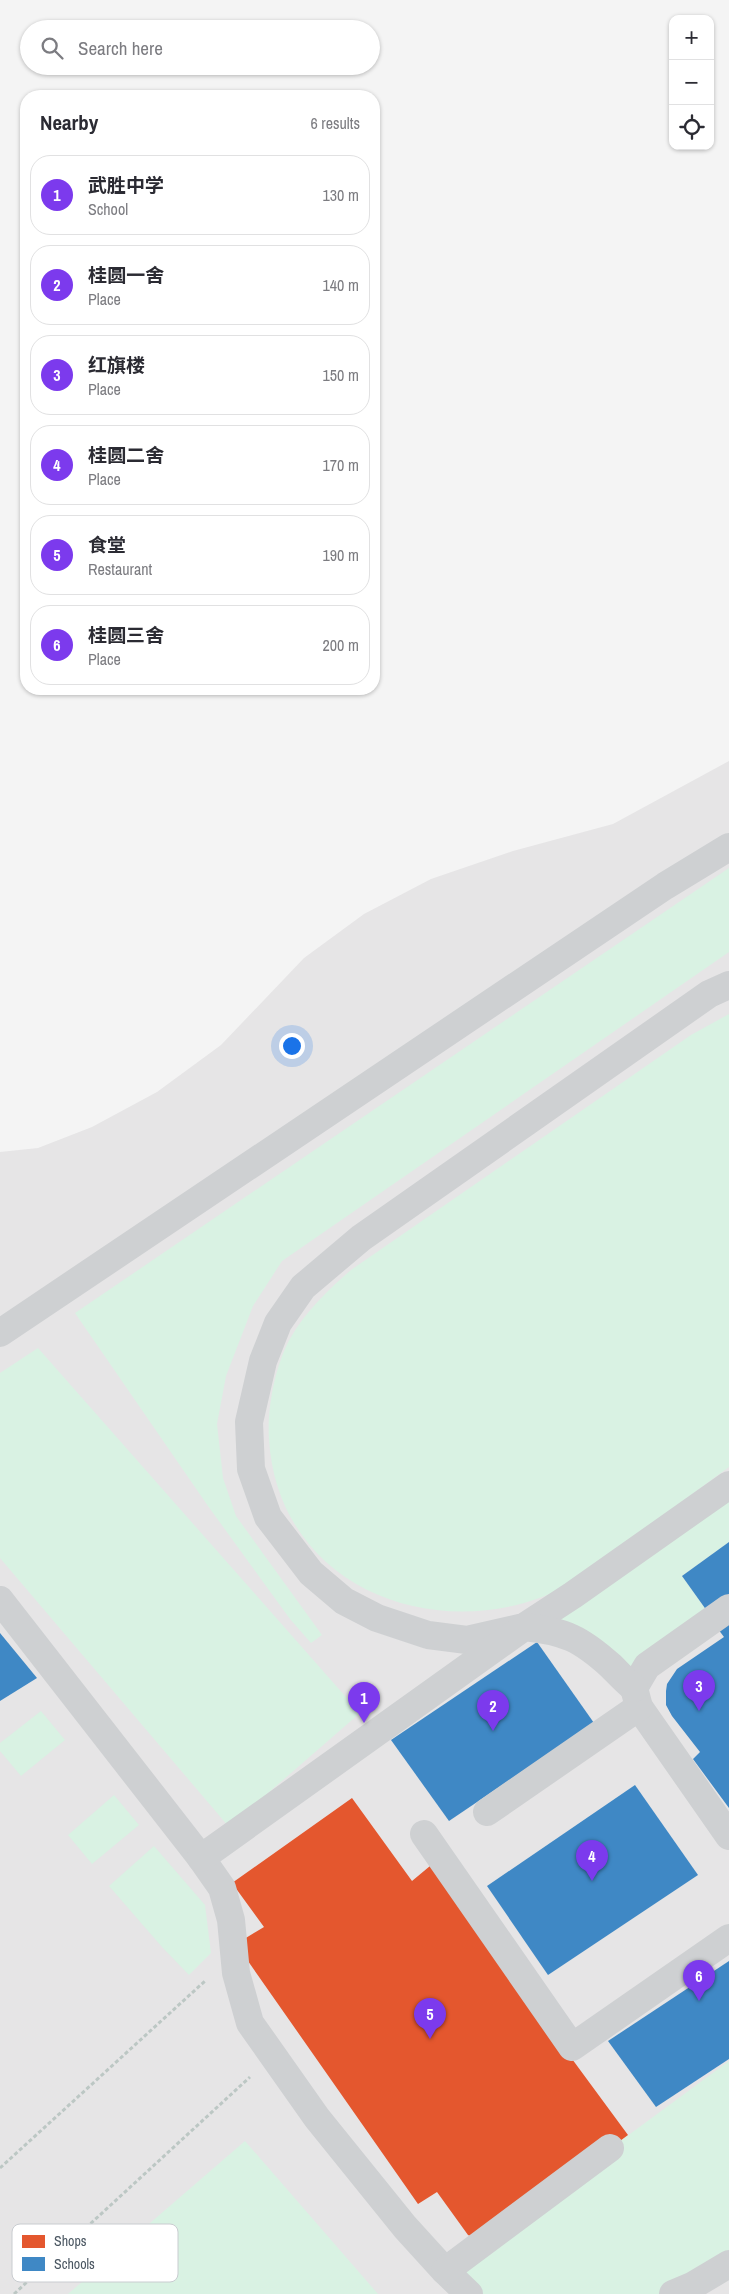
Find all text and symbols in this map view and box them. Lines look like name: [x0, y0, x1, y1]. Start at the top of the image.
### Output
map controls: [669, 15, 714, 150]
button: +: [669, 15, 714, 60]
search box: [20, 20, 380, 75]
icon: search: [38, 34, 66, 62]
text: Search here: [78, 35, 163, 61]
button: −: [669, 60, 714, 105]
button: locate: [669, 105, 714, 150]
text: Nearby: [40, 108, 98, 137]
text: 6 results: [310, 112, 360, 134]
text: 武胜中学: [88, 172, 164, 198]
text: 1: [53, 184, 61, 206]
text: 130 m: [323, 184, 359, 206]
text: School: [88, 198, 128, 220]
text: 桂圆一舍: [88, 262, 164, 288]
text: 2: [53, 274, 61, 296]
text: 140 m: [323, 274, 359, 296]
text: Place: [88, 288, 121, 310]
text: 红旗楼: [88, 352, 145, 378]
text: 3: [53, 364, 61, 386]
text: 150 m: [323, 364, 359, 386]
text: Place: [88, 378, 121, 400]
text: 桂圆二舍: [88, 442, 164, 468]
text: 4: [53, 454, 61, 476]
text: 170 m: [323, 454, 359, 476]
text: Place: [88, 468, 121, 490]
text: 食堂: [88, 532, 126, 558]
text: 5: [53, 544, 61, 566]
text: 190 m: [323, 544, 359, 566]
text: Restaurant: [88, 558, 152, 580]
text: 桂圆三舍: [88, 622, 164, 648]
text: 6: [53, 634, 61, 656]
text: 200 m: [323, 634, 359, 656]
text: Place: [88, 648, 121, 670]
your location: [279, 1033, 305, 1059]
pin: 3: [683, 1670, 715, 1711]
pin: 1: [348, 1682, 380, 1723]
pin: 2: [477, 1690, 509, 1731]
pin: 4: [576, 1840, 608, 1881]
pin: 6: [683, 1960, 715, 2001]
pin: 5: [414, 1998, 446, 2039]
legend: [12, 2224, 178, 2282]
text: Shops: [54, 2232, 87, 2250]
text: Schools: [54, 2255, 95, 2273]

